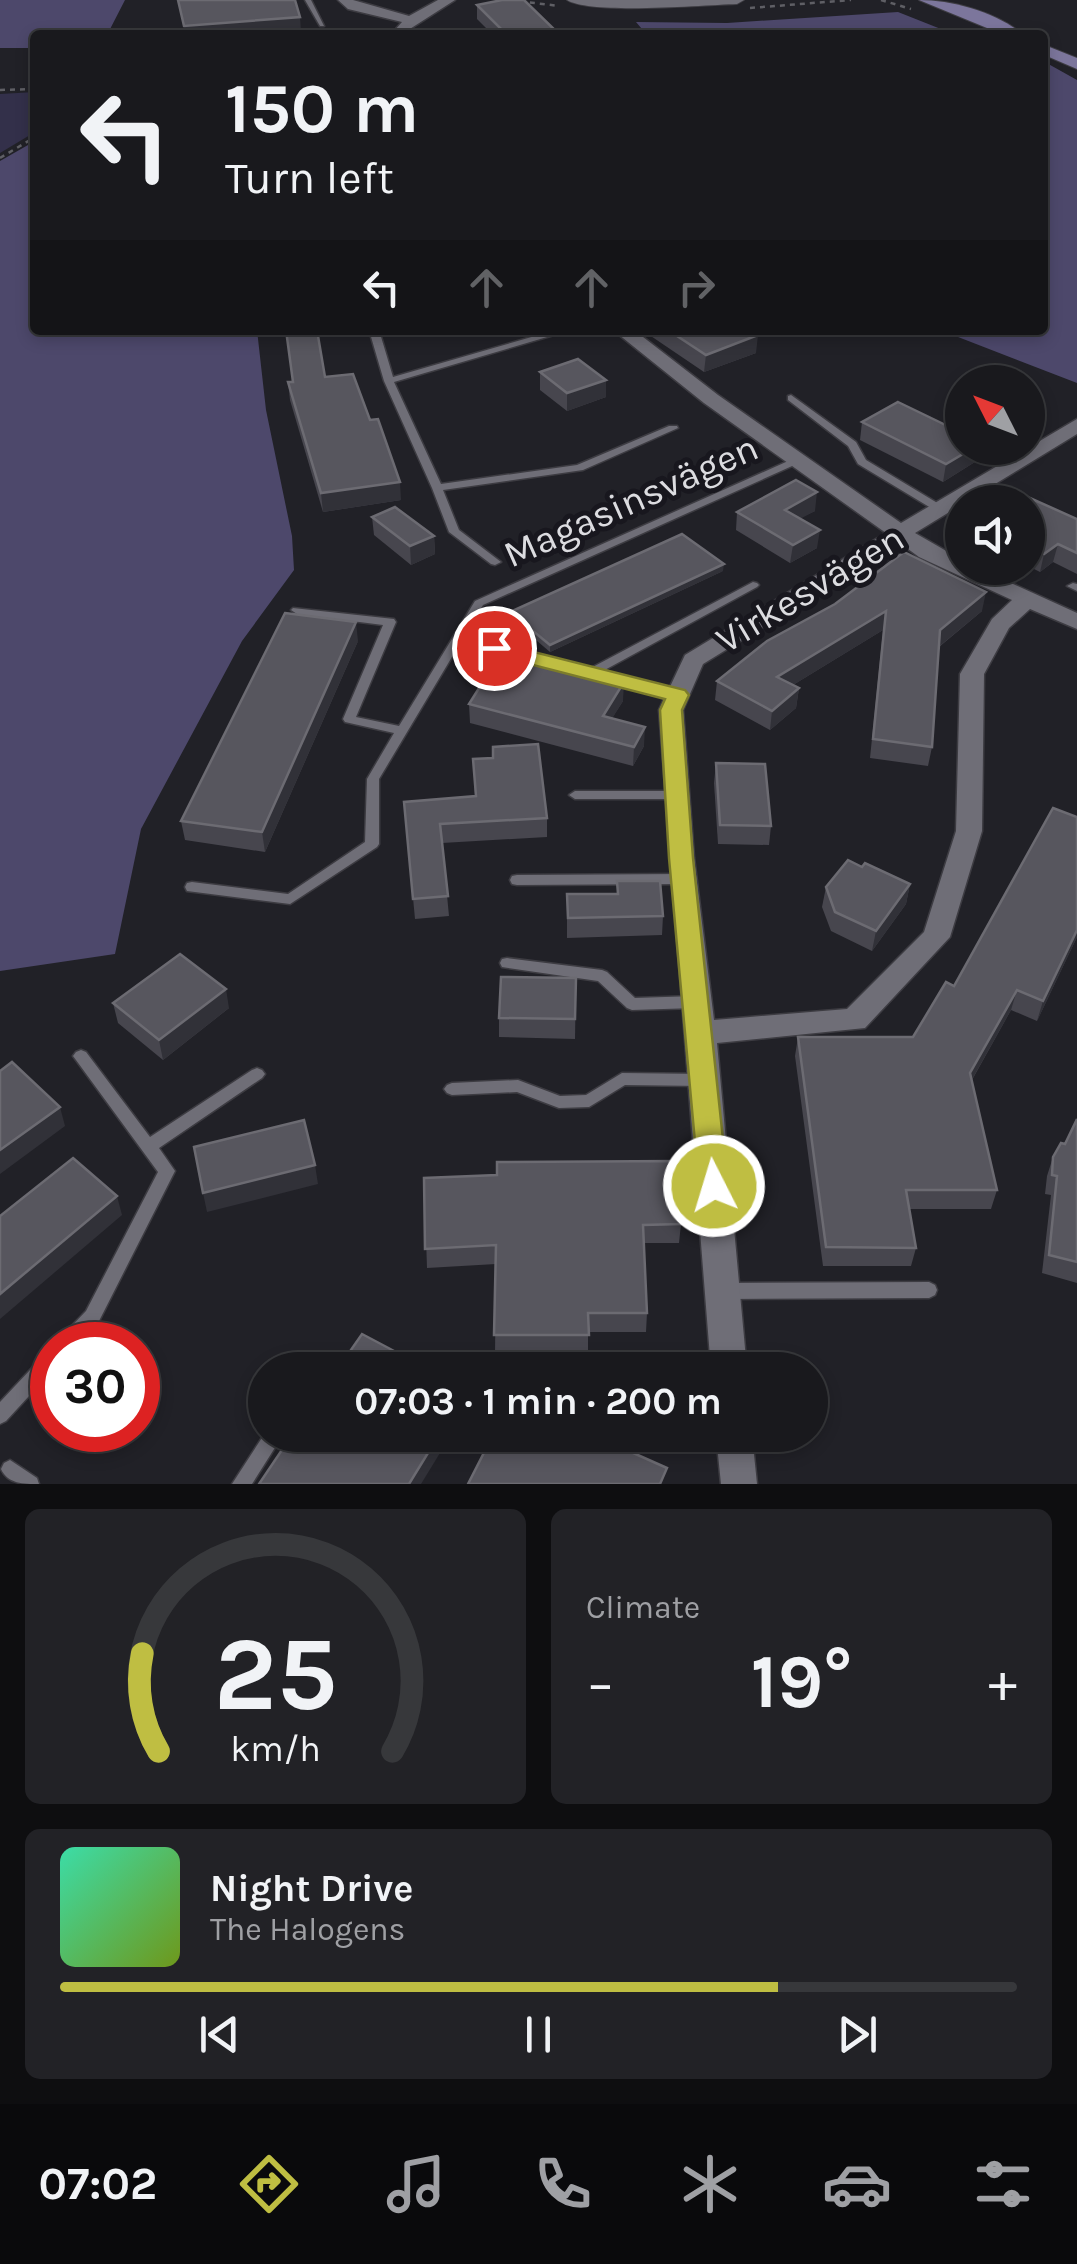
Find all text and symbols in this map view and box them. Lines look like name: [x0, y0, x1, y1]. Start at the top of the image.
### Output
text: 150 m: [225, 68, 419, 150]
icon: left: [60, 70, 190, 200]
text: Turn left: [225, 152, 394, 204]
icon: left: [354, 260, 409, 315]
icon: ahead: [459, 260, 514, 315]
icon: ahead: [564, 260, 619, 315]
icon: right: [669, 260, 724, 315]
north arrow: [945, 365, 1045, 465]
map controls: [945, 365, 1045, 585]
street label: Magasinsvägen: [497, 425, 765, 577]
button: sound: [945, 485, 1045, 585]
street label: Virkesvägen: [708, 515, 912, 663]
pin: [452, 606, 537, 691]
icon: arrive: [467, 621, 522, 676]
position arrow: [662, 1134, 766, 1238]
speed limit sign: 30: [30, 1322, 160, 1452]
text: 07:03 · 1 min · 200 m: [354, 1379, 722, 1424]
text: Climate: [586, 1589, 700, 1626]
text: 25: [214, 1614, 337, 1735]
text: 19°: [751, 1638, 852, 1726]
text: −: [586, 1651, 615, 1715]
text: +: [988, 1651, 1017, 1715]
text: km/h: [230, 1728, 321, 1770]
text: Night Drive: [210, 1866, 413, 1911]
text: The Halogens: [210, 1911, 405, 1948]
icon: previous: [192, 2007, 247, 2062]
icon: pause: [511, 2007, 566, 2062]
icon: next: [830, 2007, 885, 2062]
icon: directions: [234, 2149, 304, 2219]
icon: music: [381, 2149, 451, 2219]
icon: phone: [528, 2149, 598, 2219]
icon: climate: [675, 2149, 745, 2219]
icon: car: [822, 2149, 892, 2219]
icon: filters: [968, 2149, 1038, 2219]
text: 07:02: [38, 2158, 157, 2210]

